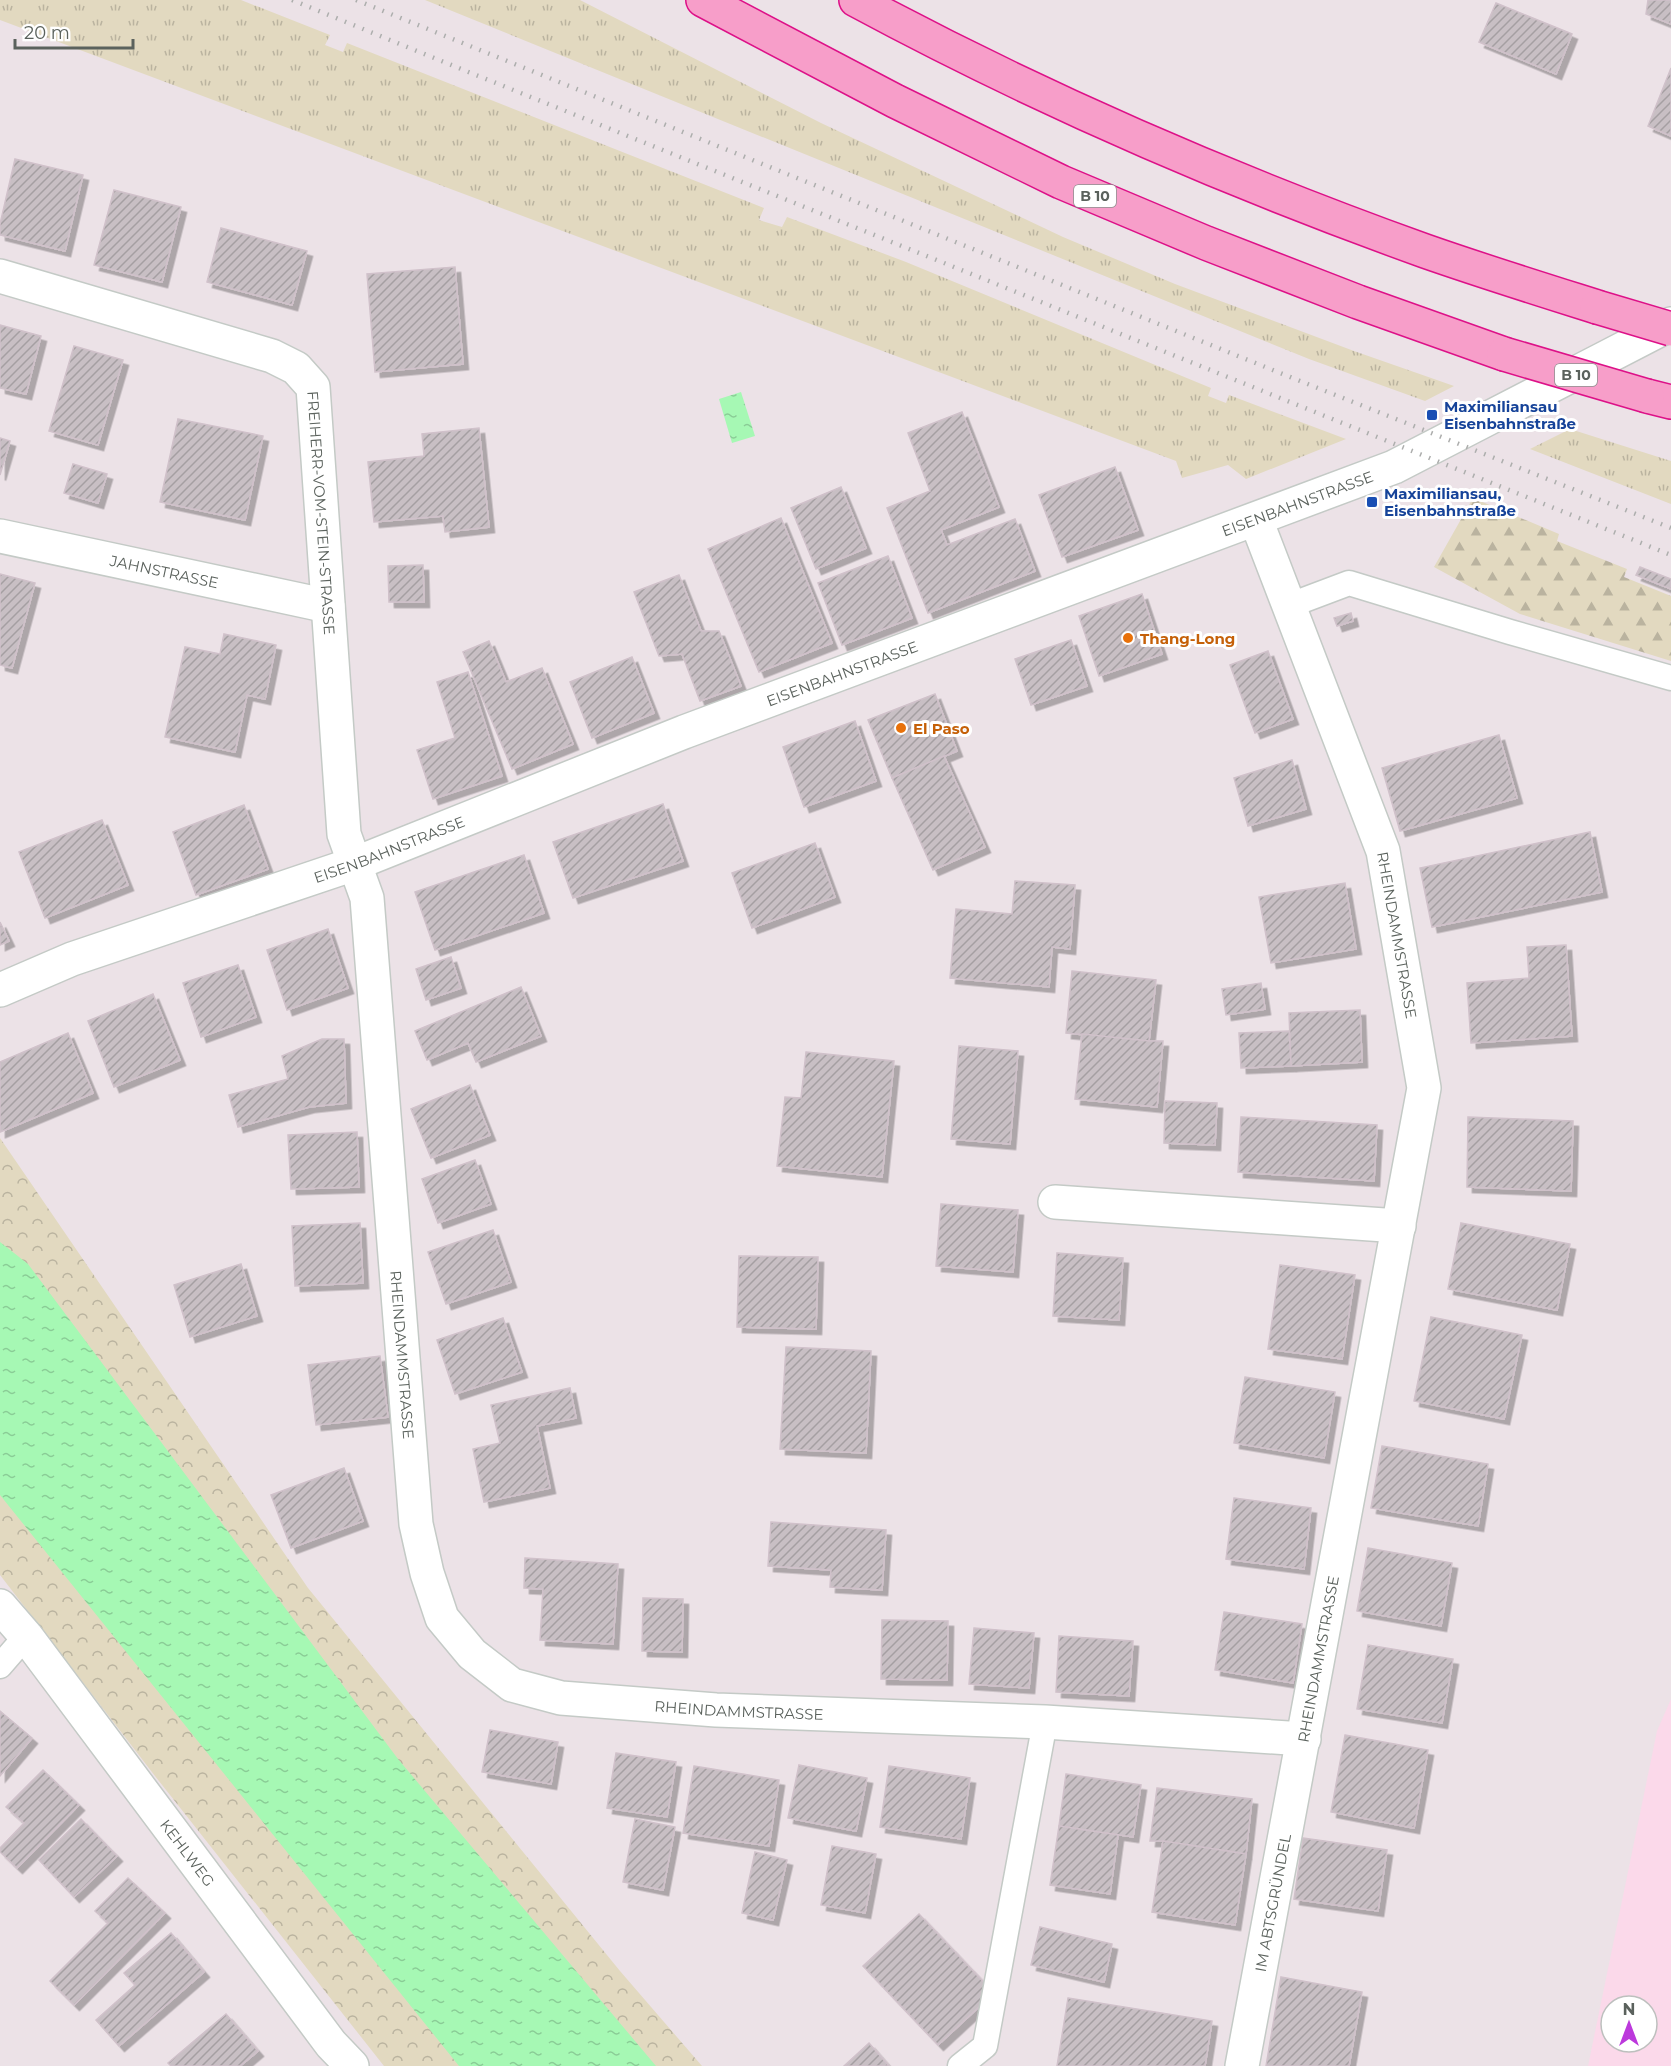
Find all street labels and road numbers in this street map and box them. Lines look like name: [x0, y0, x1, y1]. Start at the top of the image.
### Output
road number: B 10: [1074, 185, 1116, 207]
road number: B 10: [1555, 364, 1597, 386]
street label: FREIHERR-VOM-STEIN-STRASSE: [304, 390, 340, 636]
street label: EISENBAHNSTRASSE: [1219, 466, 1376, 540]
street label: JAHNSTRASSE: [107, 550, 220, 592]
street label: EISENBAHNSTRASSE: [764, 636, 920, 710]
street label: EISENBAHNSTRASSE: [311, 811, 467, 886]
street label: RHEINDAMMSTRASSE: [1373, 850, 1421, 1020]
street label: RHEINDAMMSTRASSE: [387, 1270, 419, 1440]
street label: RHEINDAMMSTRASSE: [1293, 1574, 1343, 1744]
street label: RHEINDAMMSTRASSE: [654, 1696, 824, 1723]
street label: KEHLWEG: [157, 1815, 219, 1890]
street label: IM ABTSGRÜNDEL: [1250, 1832, 1295, 1973]

